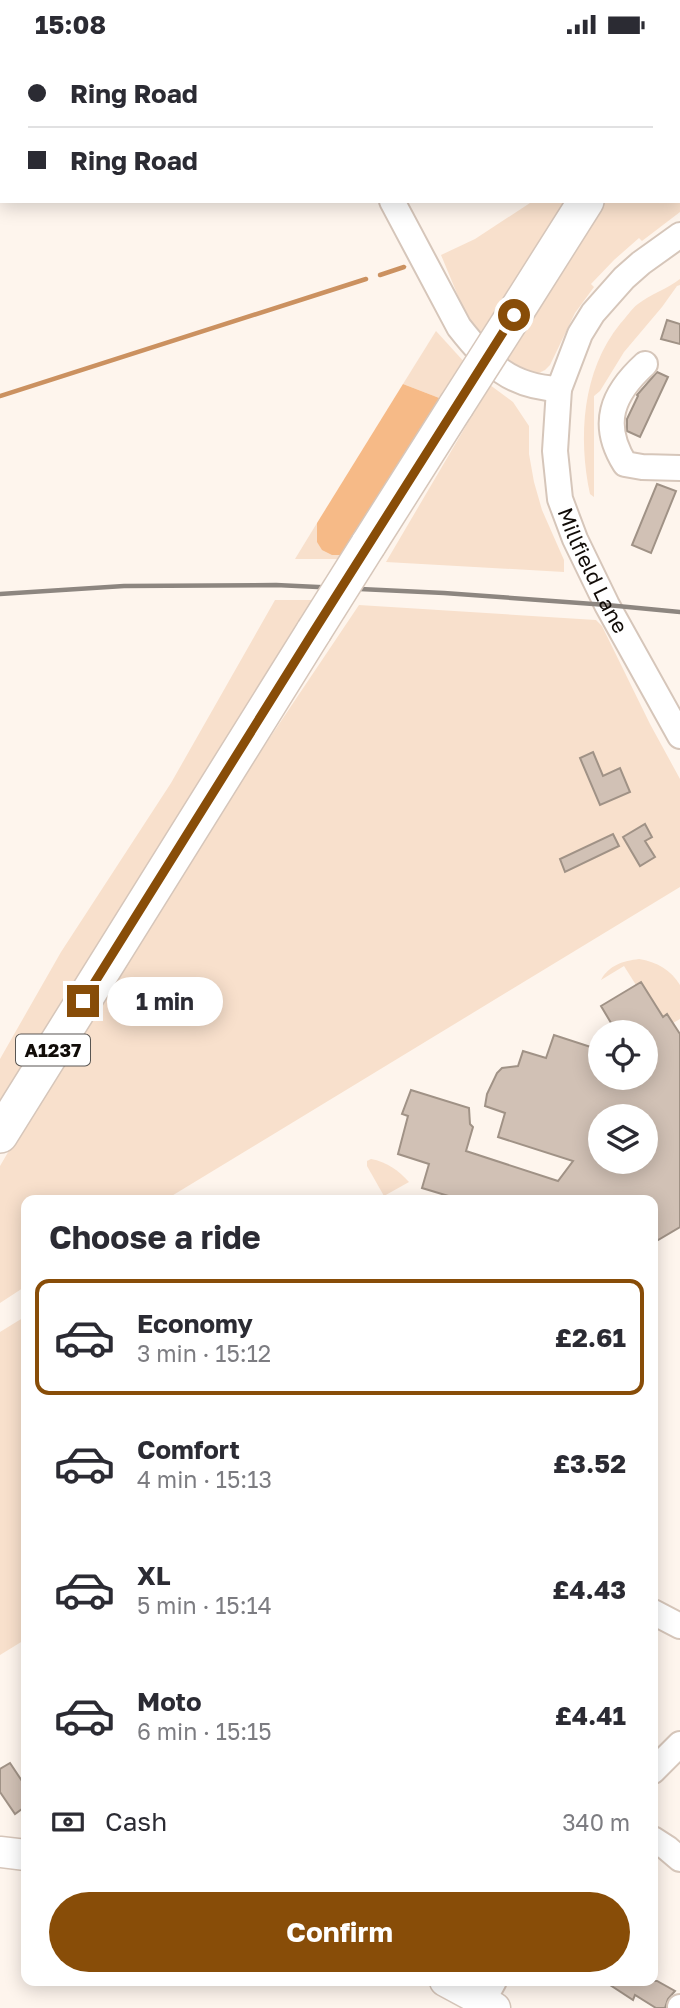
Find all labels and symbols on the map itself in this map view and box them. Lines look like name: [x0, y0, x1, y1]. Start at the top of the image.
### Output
route start: [498, 299, 530, 331]
street label: Millfield Lane: [552, 504, 634, 638]
callout: 1 min: [108, 977, 223, 1025]
route end: [67, 985, 99, 1017]
road number: A1237: [16, 1035, 90, 1065]

